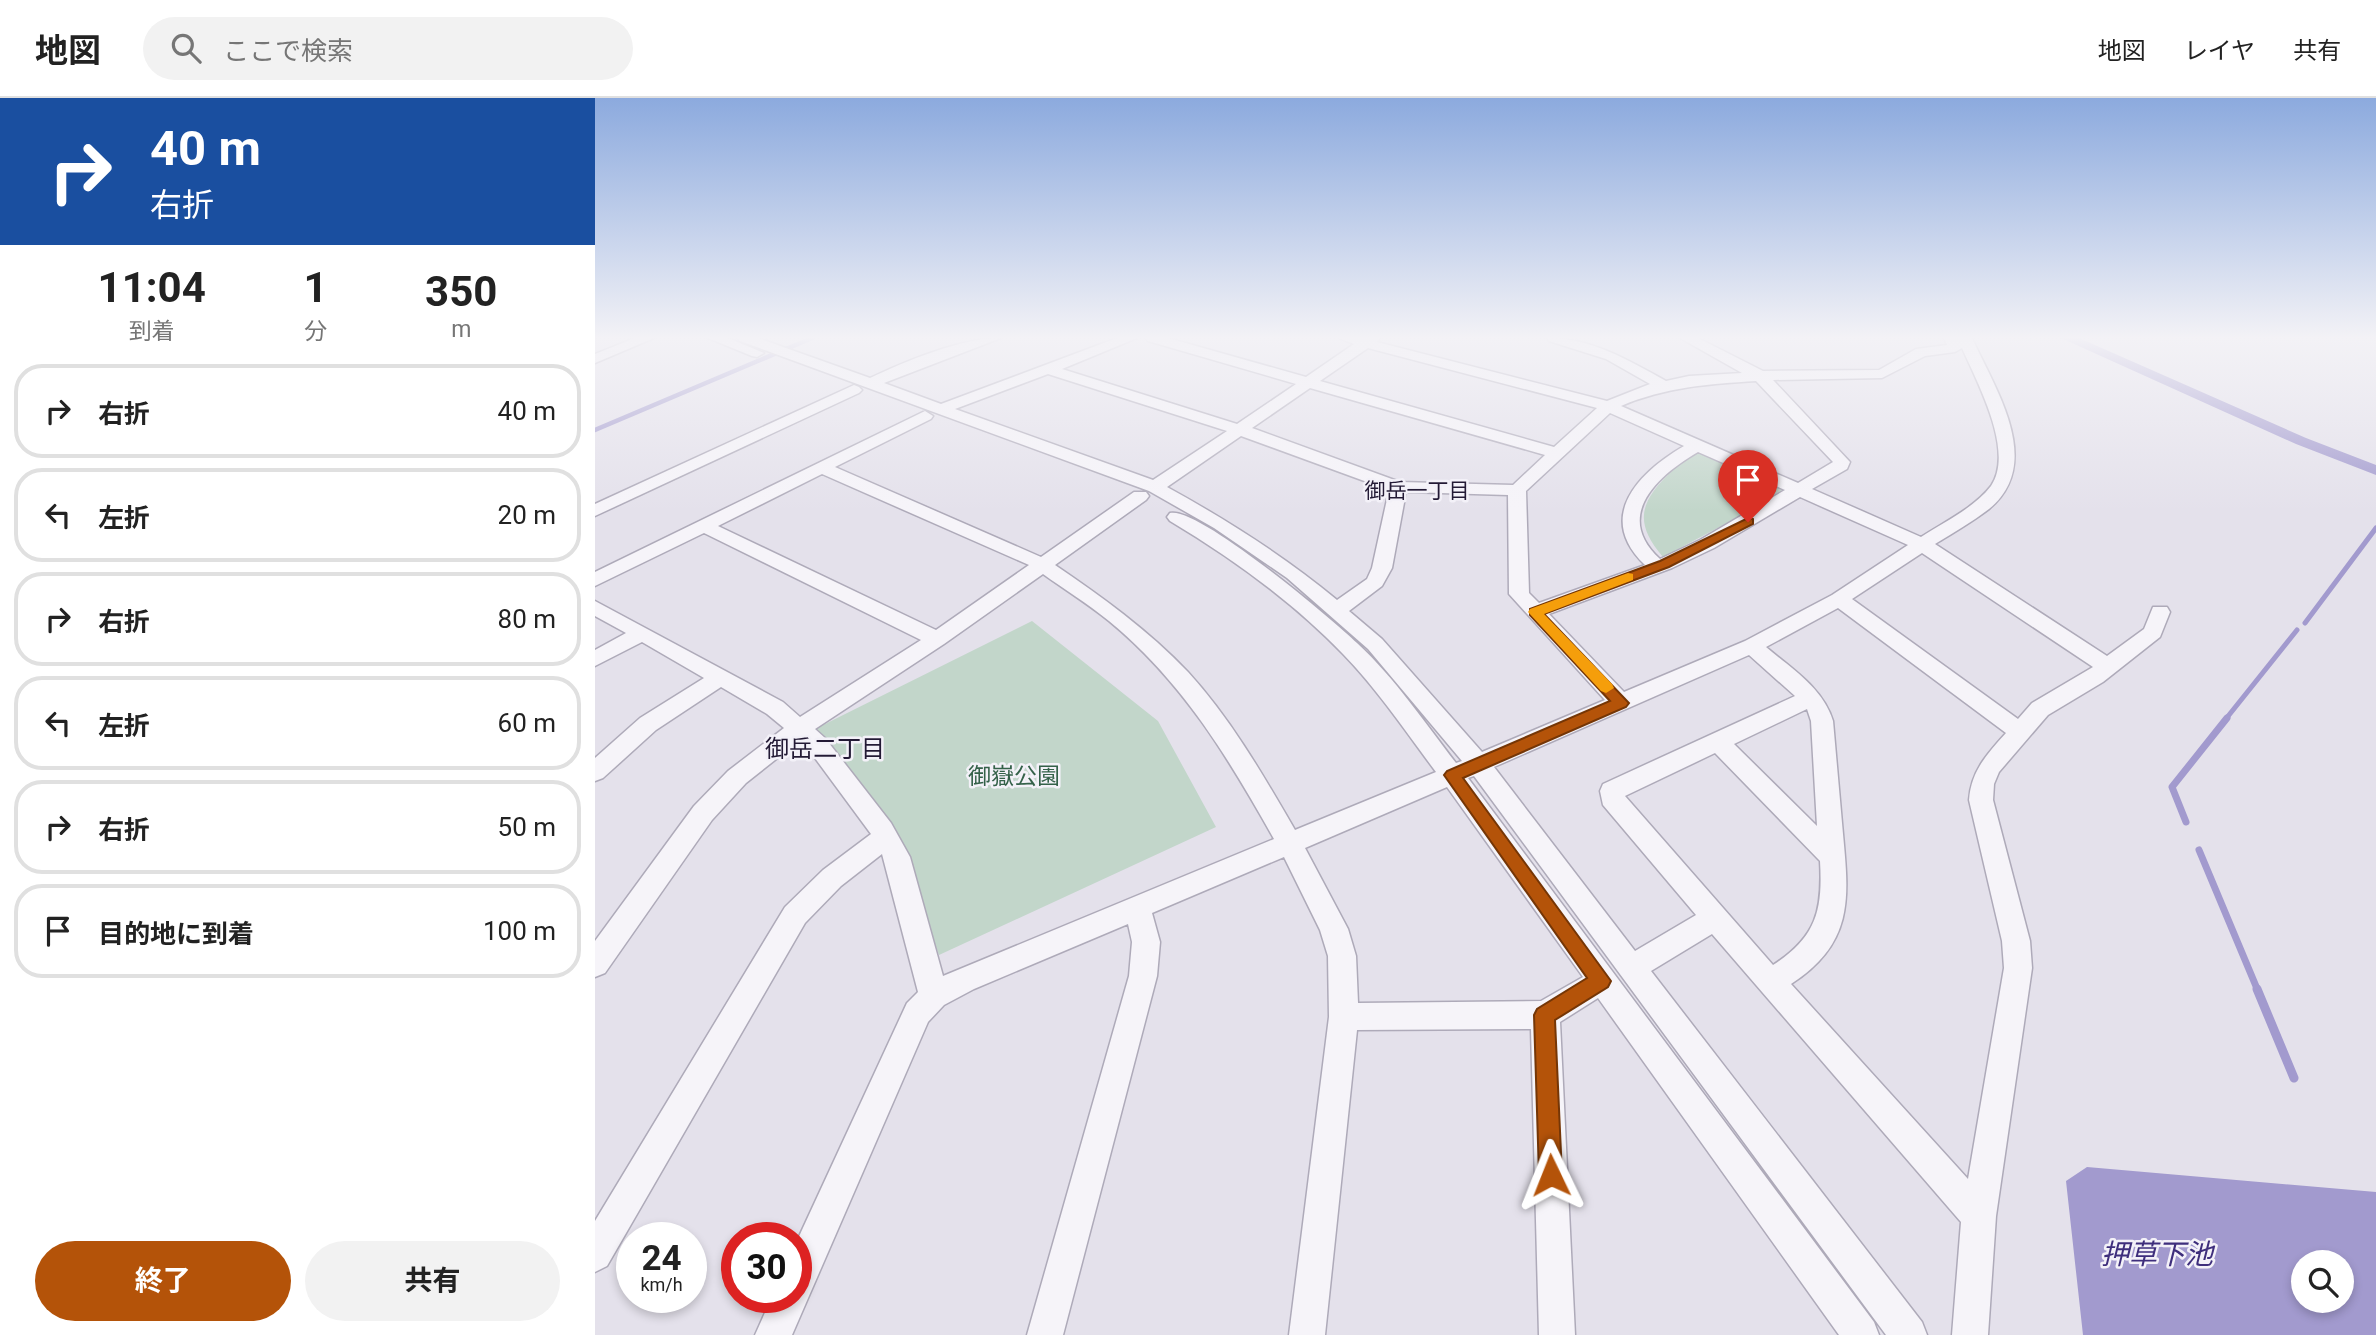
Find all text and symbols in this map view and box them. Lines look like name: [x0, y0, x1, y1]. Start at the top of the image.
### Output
search box: [143, 17, 633, 80]
icon: search: [167, 29, 205, 67]
text: 地図: [35, 31, 101, 70]
text: ここで検索: [223, 36, 353, 66]
text: 地図: [2098, 37, 2146, 65]
text: レイヤ: [2184, 37, 2255, 65]
text: 共有: [2293, 37, 2341, 65]
text: 40 m: [150, 120, 261, 177]
icon: right: [35, 126, 126, 217]
text: 右折: [150, 186, 214, 224]
text: 11:04: [98, 263, 206, 312]
text: 1: [303, 263, 328, 312]
text: 350: [425, 267, 497, 316]
text: m: [451, 316, 471, 343]
text: 到着: [129, 318, 175, 345]
text: 分: [304, 318, 327, 345]
icon: right: [39, 392, 77, 430]
text: 40 m: [498, 396, 556, 426]
text: 右折: [98, 399, 150, 429]
pin: [1718, 450, 1778, 522]
icon: arrive: [1729, 461, 1767, 499]
district label: 御岳一丁目: [1365, 479, 1470, 503]
icon: left: [39, 496, 77, 534]
text: 20 m: [498, 500, 556, 530]
text: 左折: [98, 503, 150, 533]
icon: right: [39, 600, 77, 638]
text: 80 m: [498, 604, 556, 634]
text: 右折: [98, 607, 150, 637]
icon: left: [39, 704, 77, 742]
text: 60 m: [498, 708, 556, 738]
text: 左折: [98, 711, 150, 741]
district label: 御岳二丁目: [765, 735, 885, 763]
park label: 御嶽公園: [968, 763, 1060, 790]
icon: right: [39, 808, 77, 846]
text: 50 m: [498, 812, 556, 842]
text: 右折: [98, 815, 150, 845]
icon: arrive: [39, 912, 77, 950]
text: 100 m: [483, 916, 556, 946]
text: 目的地に到着: [98, 919, 254, 949]
position arrow: [1514, 1138, 1588, 1212]
speed limit sign: 30: [721, 1222, 812, 1313]
text: 24: [641, 1238, 682, 1279]
water label: 押草下池: [2101, 1238, 2216, 1271]
button: 終了: [35, 1241, 291, 1321]
button: 共有: [305, 1241, 560, 1321]
map controls: [2291, 1250, 2354, 1313]
button: search: [2291, 1250, 2354, 1313]
text: km/h: [640, 1274, 683, 1295]

